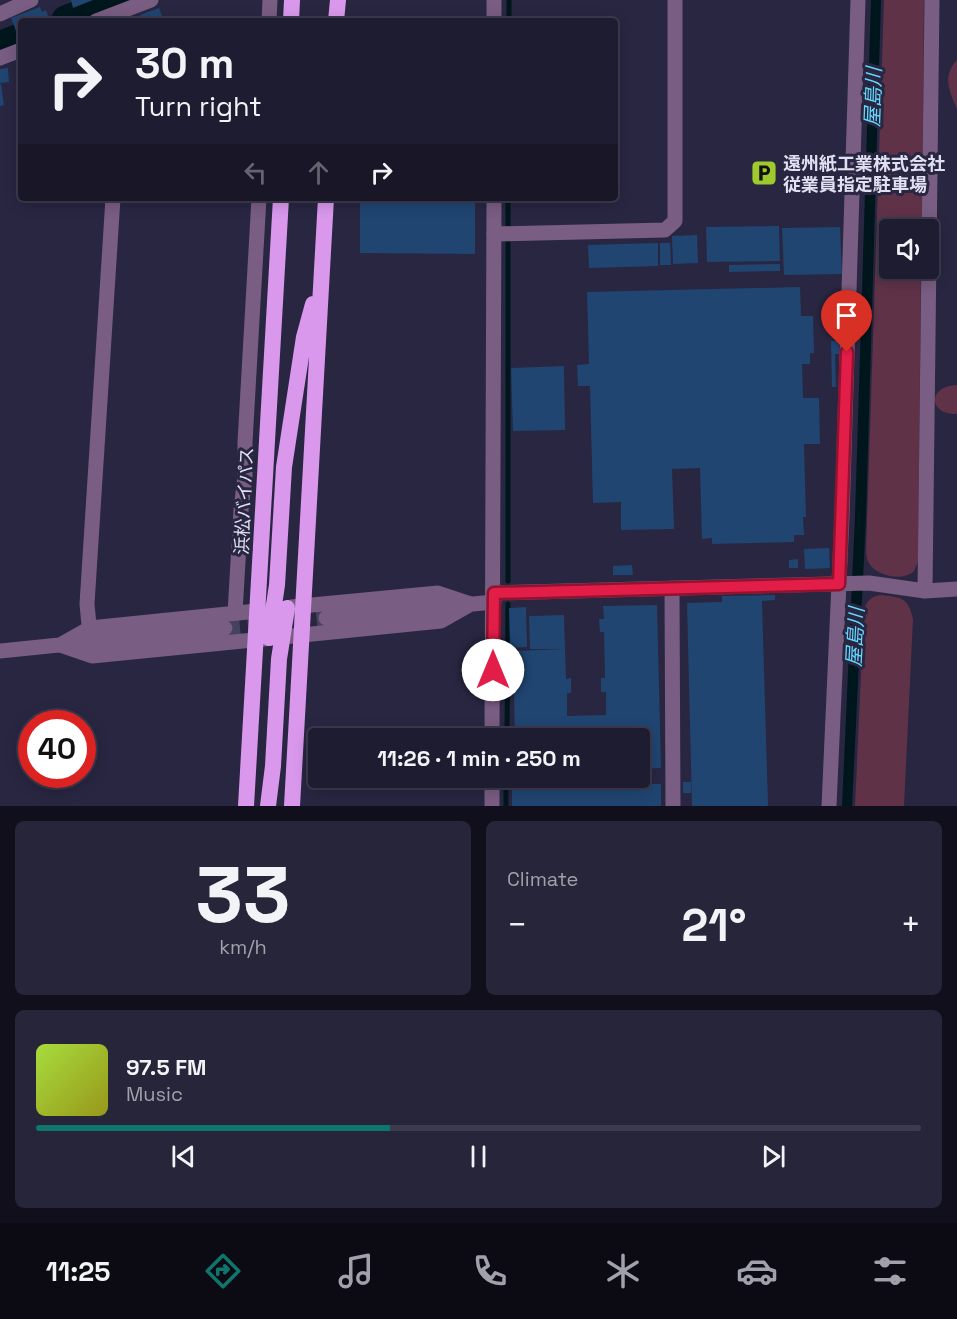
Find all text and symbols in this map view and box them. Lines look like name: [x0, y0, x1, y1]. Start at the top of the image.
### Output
text: 30 m: [135, 37, 234, 90]
icon: right: [36, 42, 114, 120]
water label: 屋島川: [859, 65, 887, 127]
text: Turn right: [135, 89, 262, 124]
place label: 遠州紙工業株式会社 従業員指定駐車場: [783, 152, 945, 196]
icon: left: [239, 156, 272, 189]
icon: ahead: [302, 156, 335, 189]
icon: right: [365, 156, 398, 189]
parking icon: 遠州紙工業株式会社 従業員指定駐車場: [749, 158, 779, 188]
map controls: [879, 219, 939, 279]
button: sound: [879, 219, 939, 279]
pin: [821, 290, 872, 352]
icon: arrive: [830, 299, 863, 332]
street label: 浜松バイパス: [230, 447, 258, 555]
water label: 屋島川: [840, 604, 870, 668]
position arrow: [461, 638, 525, 702]
speed limit sign: 40: [18, 710, 96, 788]
text: 11:26 · 1 min · 250 m: [377, 744, 581, 772]
text: 33: [196, 845, 290, 945]
text: Climate: [507, 866, 578, 892]
text: 21°: [682, 897, 746, 954]
text: −: [507, 904, 527, 946]
text: +: [901, 904, 921, 946]
text: km/h: [219, 934, 267, 960]
text: 97.5 FM: [126, 1053, 206, 1081]
text: Music: [126, 1081, 183, 1107]
icon: previous: [167, 1140, 200, 1173]
icon: pause: [462, 1140, 495, 1173]
icon: next: [757, 1140, 790, 1173]
icon: directions: [202, 1250, 244, 1292]
icon: music: [335, 1250, 377, 1292]
icon: phone: [469, 1250, 511, 1292]
icon: climate: [602, 1250, 644, 1292]
icon: car: [736, 1250, 778, 1292]
icon: filters: [869, 1250, 911, 1292]
text: 11:25: [46, 1254, 110, 1289]

